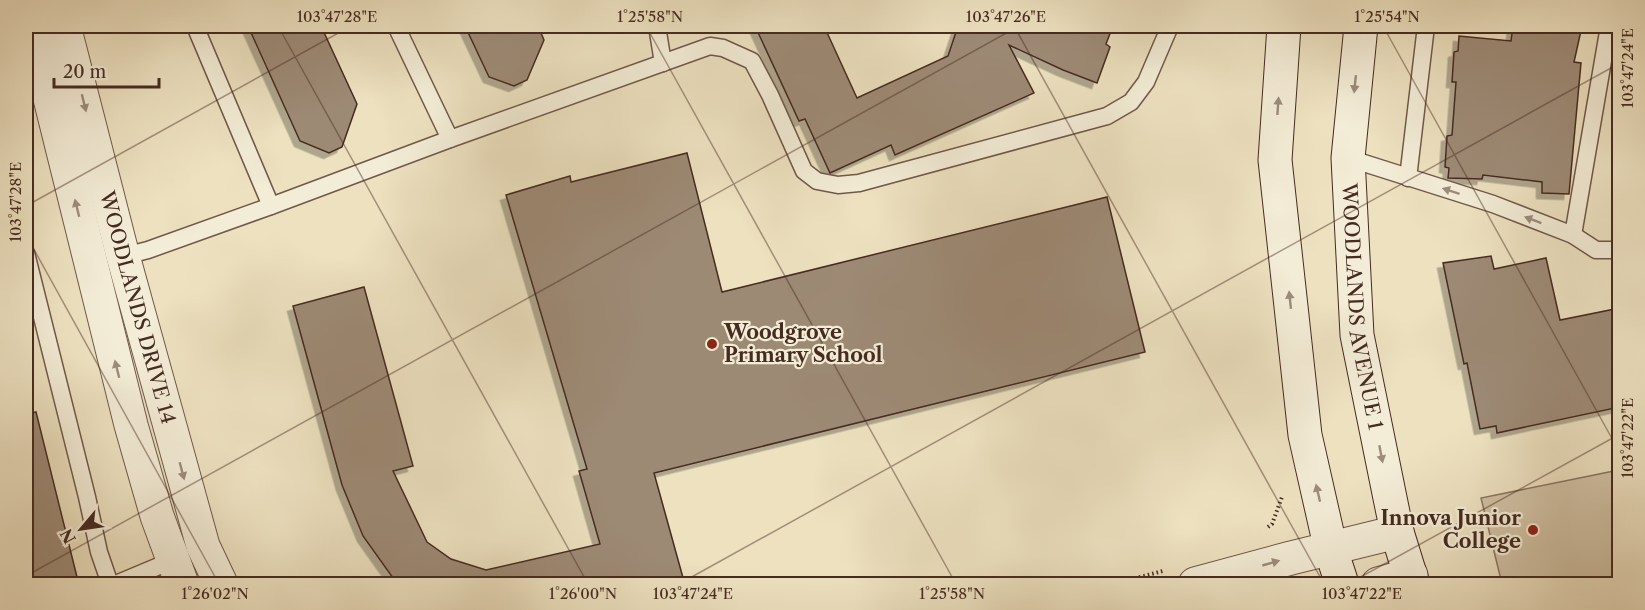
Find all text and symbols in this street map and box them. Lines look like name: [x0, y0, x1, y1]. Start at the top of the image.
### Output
text: 103°47'28"E: [297, 7, 377, 26]
text: 1°25'58"N: [617, 7, 683, 26]
text: 103°47'26"E: [966, 7, 1046, 26]
text: 1°25'54"N: [1354, 7, 1420, 26]
text: 103°47'24"E: [1618, 28, 1637, 108]
scale bar: [54, 51, 159, 89]
text: 20 m: [63, 61, 107, 83]
one-way arrow: [1350, 74, 1360, 93]
one-way arrow: [80, 93, 90, 112]
one-way arrow: [1274, 96, 1283, 115]
text: 103°47'28"E: [6, 162, 25, 242]
street label: WOODLANDS AVENUE 1: [1337, 181, 1388, 432]
one-way arrow: [1442, 186, 1460, 195]
street label: WOODLANDS DRIVE 14: [95, 188, 181, 427]
one-way arrow: [71, 198, 81, 217]
one-way arrow: [1524, 214, 1542, 224]
one-way arrow: [1285, 290, 1295, 309]
place label: Woodgrove Primary School: [723, 320, 883, 367]
marker: Woodgrove Primary School: [705, 337, 719, 351]
one-way arrow: [111, 360, 121, 378]
text: 103°47'22"E: [1618, 398, 1637, 478]
one-way arrow: [1377, 445, 1386, 464]
one-way arrow: [178, 462, 188, 480]
one-way arrow: [1313, 483, 1322, 502]
north arrow: [51, 499, 111, 559]
place label: Innova Junior College: [1380, 506, 1521, 553]
marker: Innova Junior College: [1526, 523, 1540, 537]
text: N: [56, 525, 80, 547]
one-way arrow: [1262, 558, 1280, 567]
text: 1°26'02"N: [181, 584, 249, 603]
text: 1°26'00"N: [549, 584, 617, 603]
text: 103°47'24"E: [653, 584, 733, 603]
text: 1°25'58"N: [919, 584, 985, 603]
text: 103°47'22"E: [1322, 584, 1402, 603]

